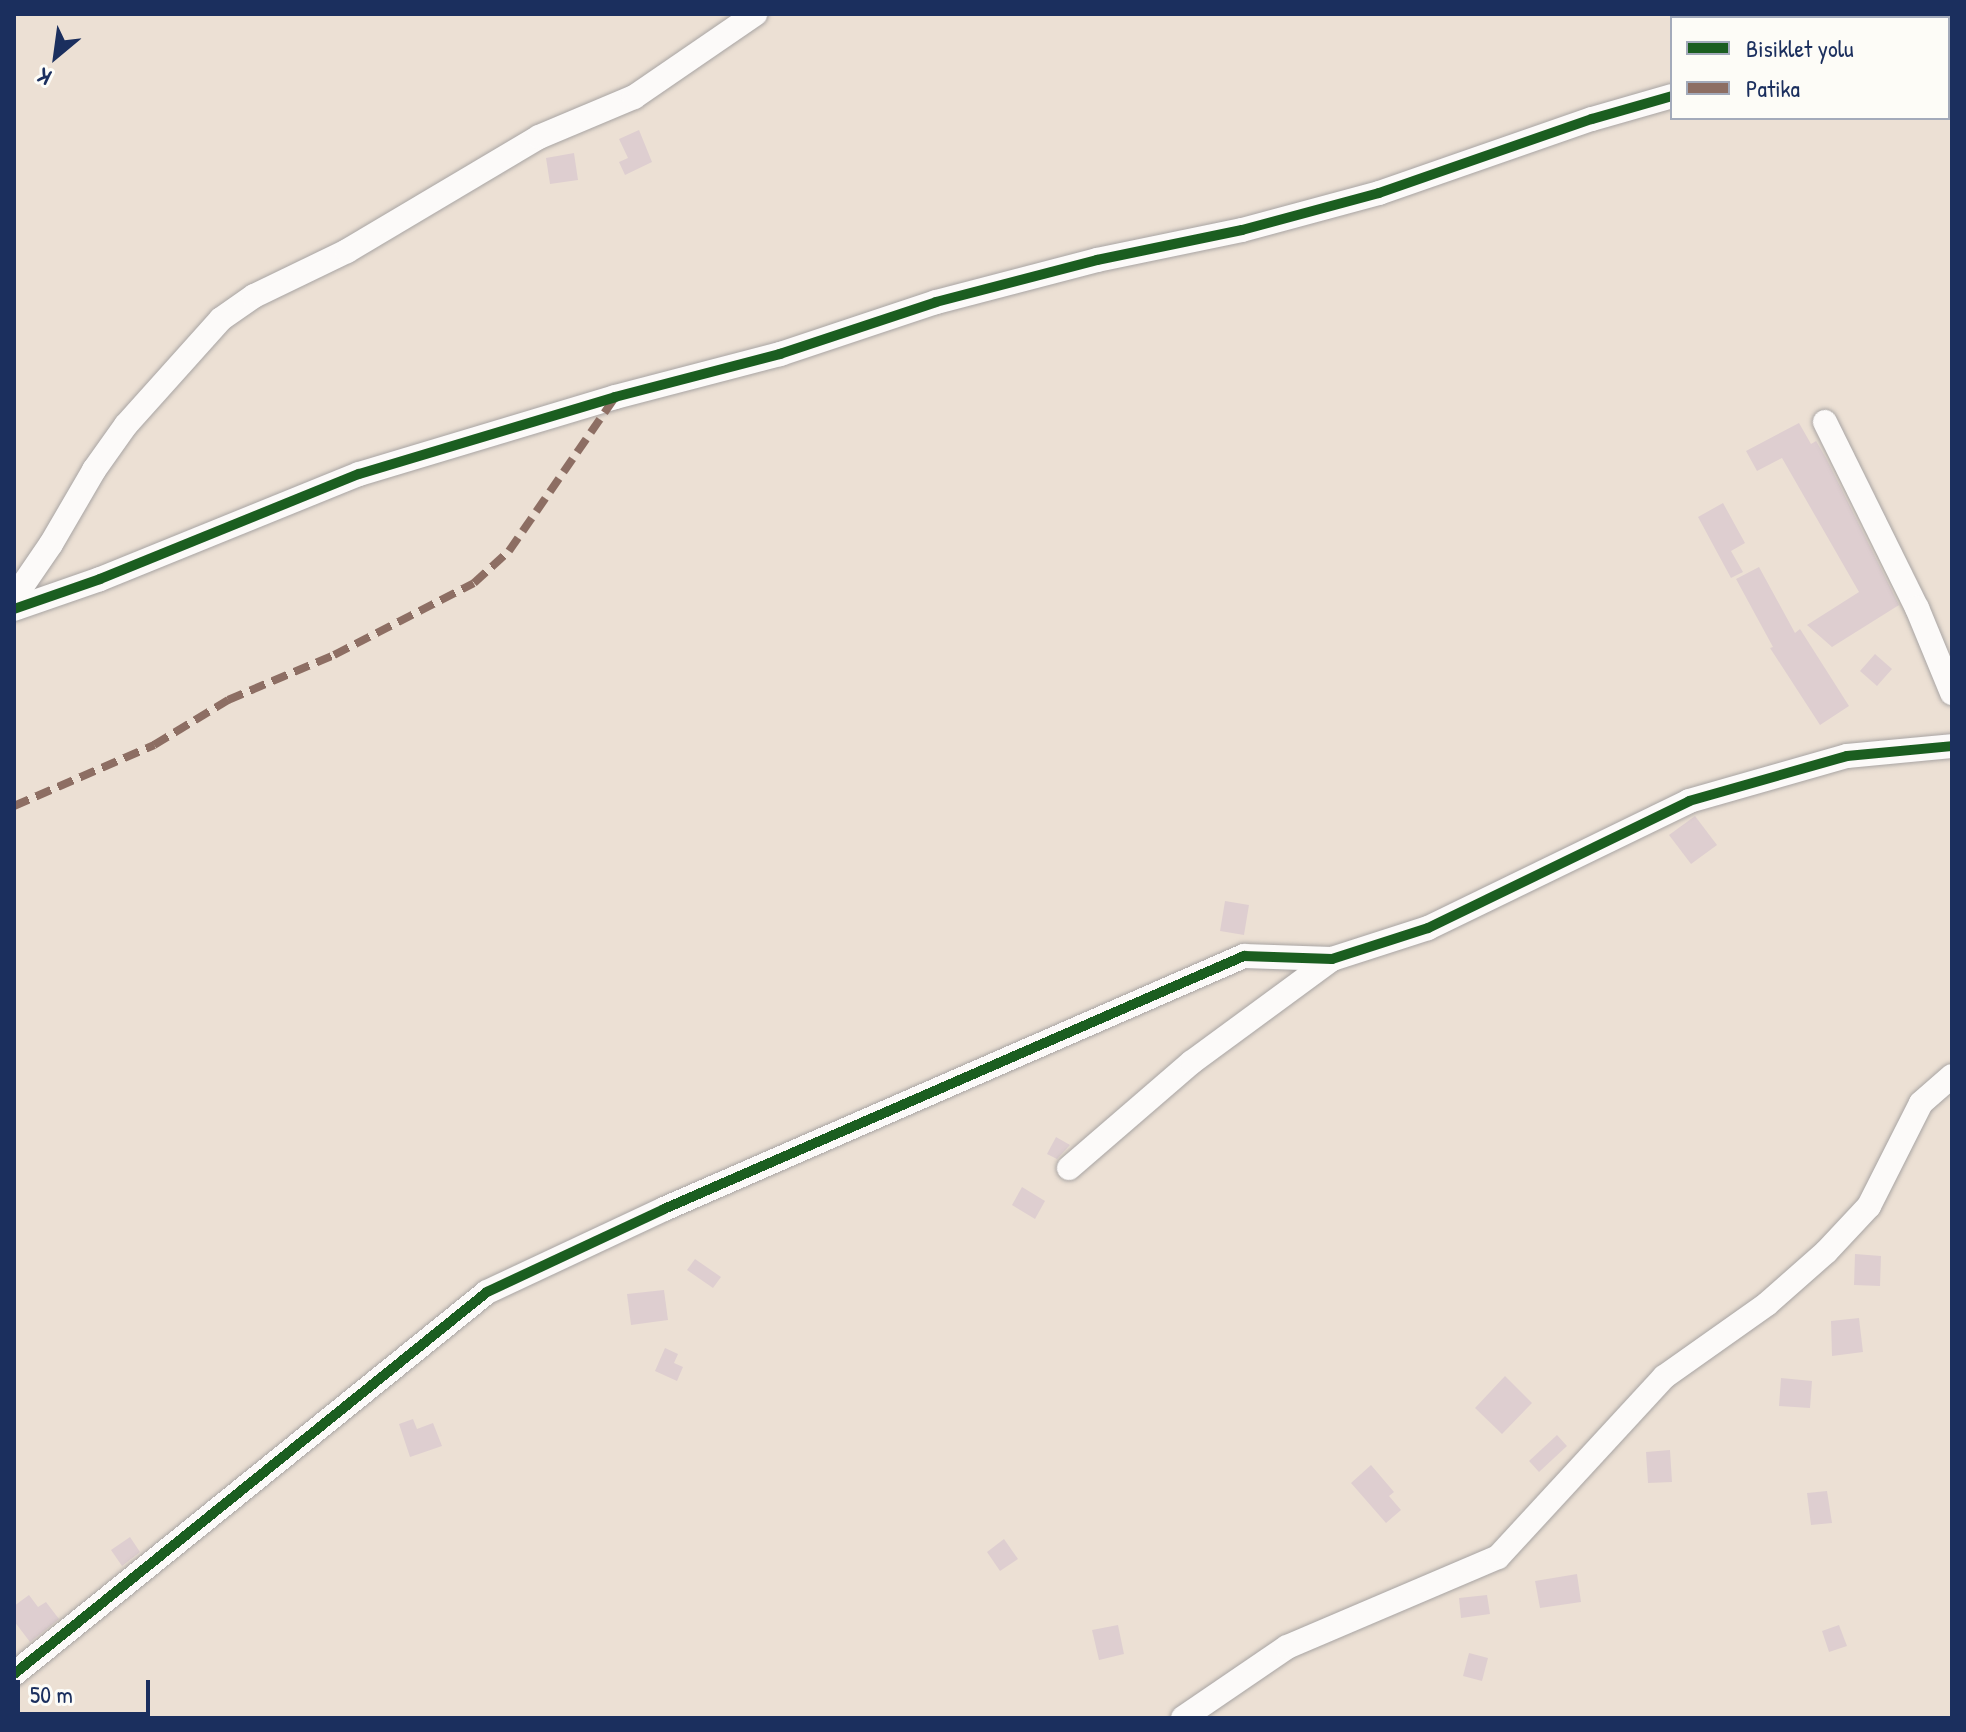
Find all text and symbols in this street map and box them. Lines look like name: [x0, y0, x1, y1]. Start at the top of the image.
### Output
north arrow: [16, 16, 96, 96]
legend: [1670, 16, 1950, 120]
text: Bisiklet yolu: [1746, 32, 1854, 64]
text: K: [32, 61, 57, 93]
text: Patika: [1746, 72, 1800, 104]
scale bar: [20, 1664, 154, 1714]
text: 50 m: [30, 1678, 73, 1710]

